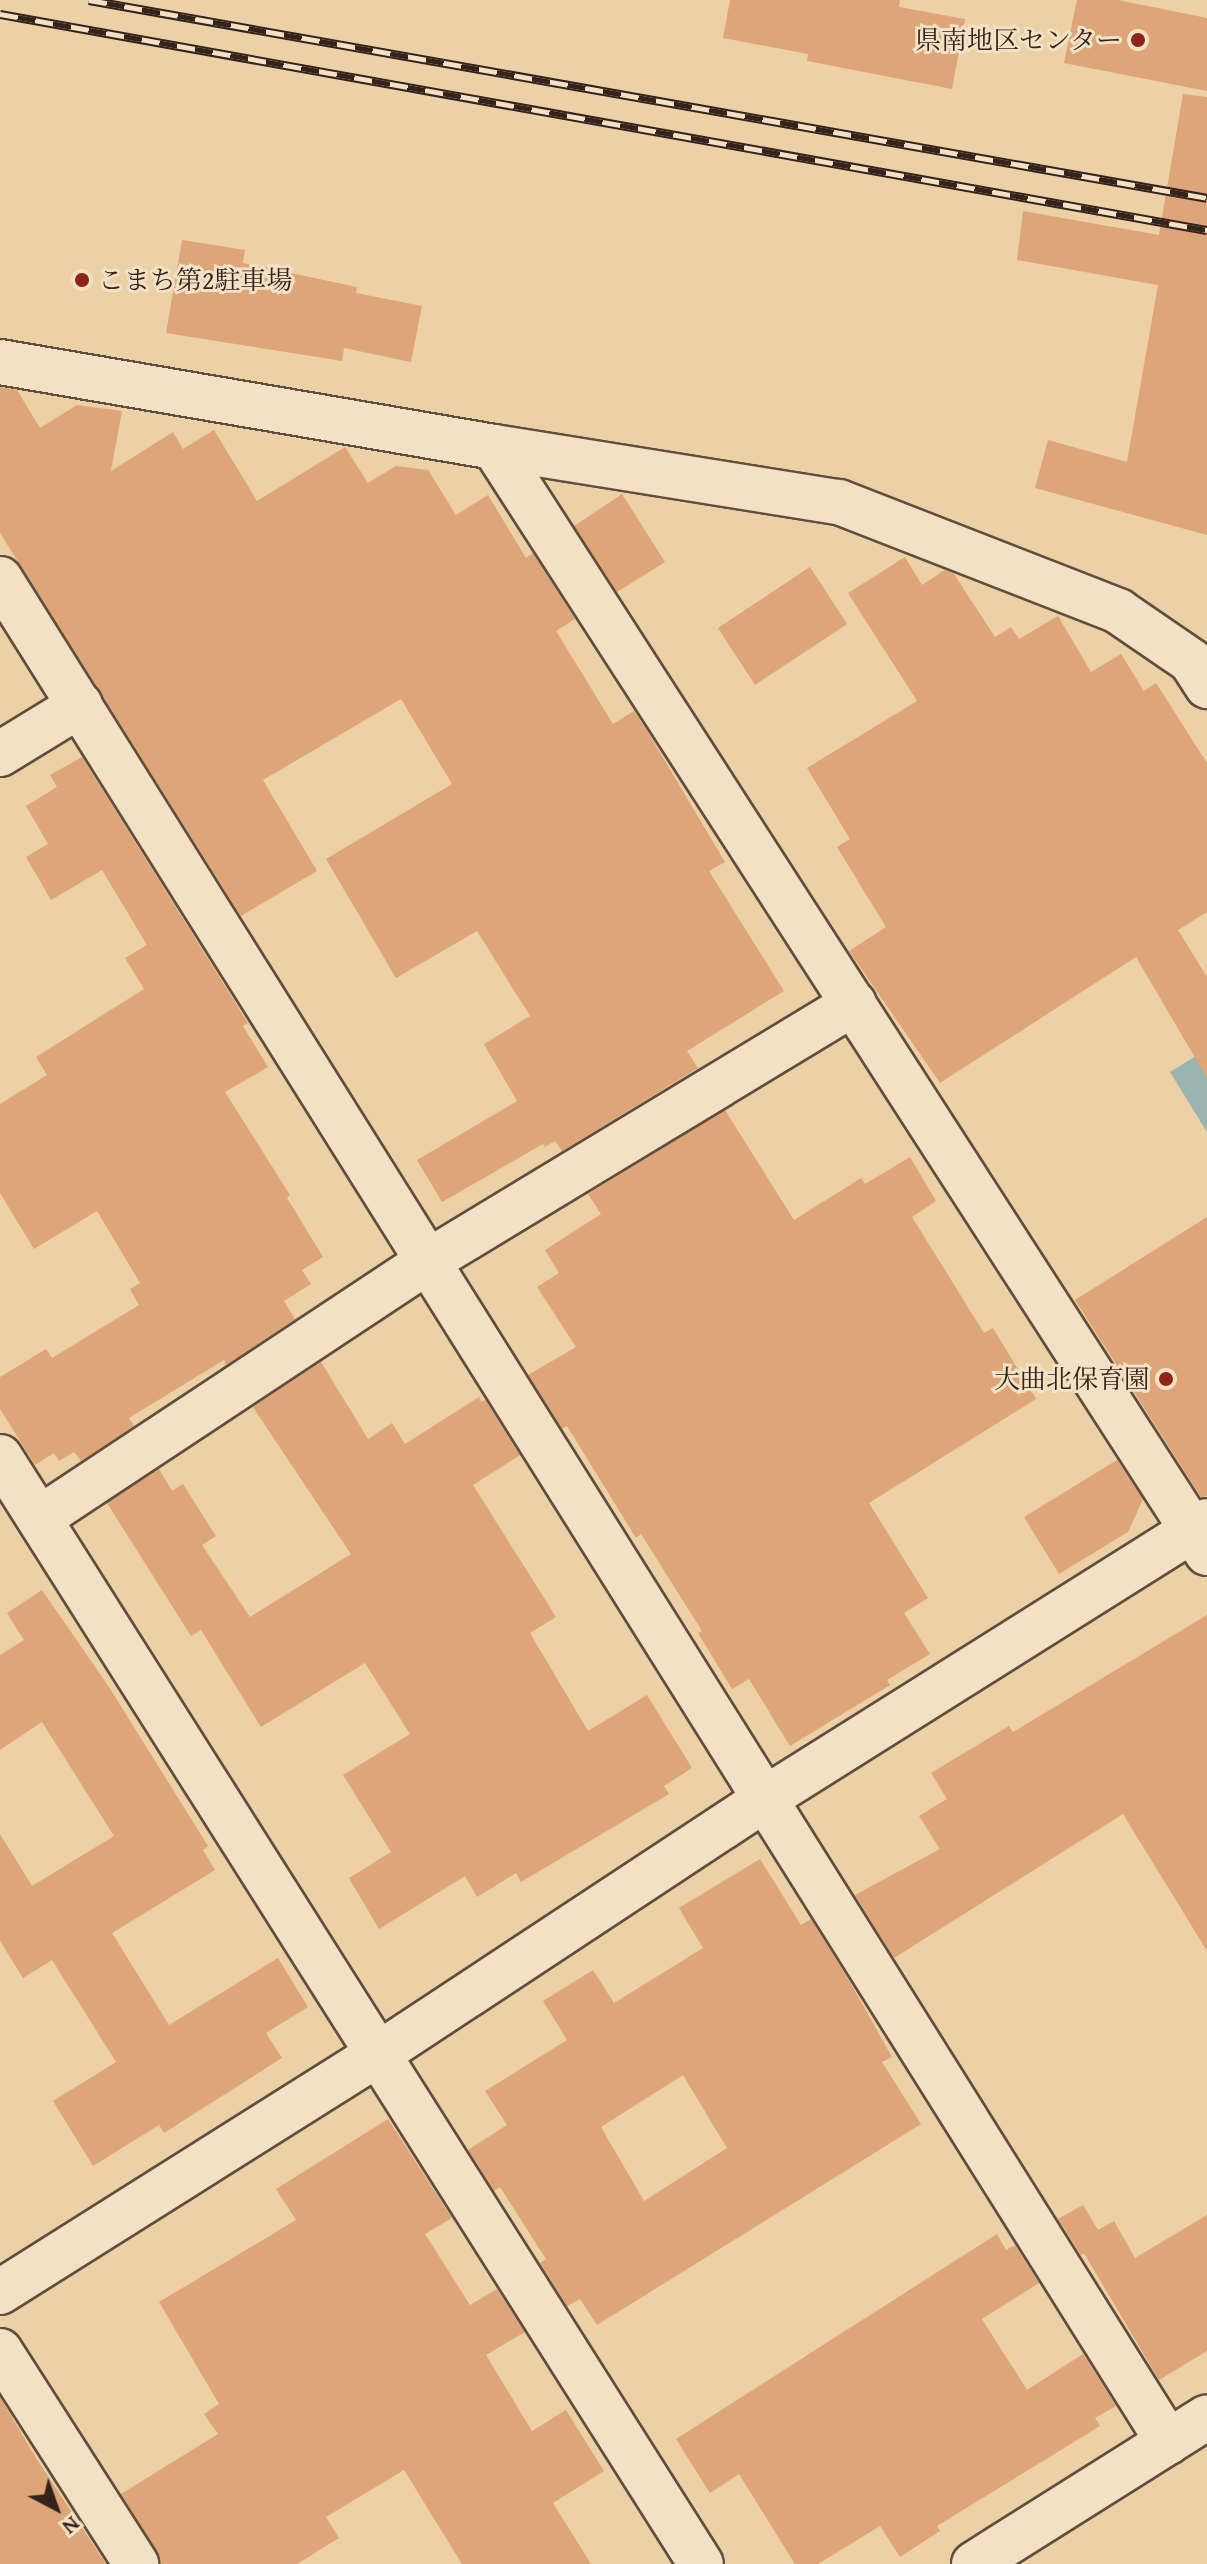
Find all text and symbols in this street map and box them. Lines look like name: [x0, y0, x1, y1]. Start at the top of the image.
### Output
place label: 県南地区センター: [914, 24, 1122, 56]
marker: 県南地区センター: [1129, 31, 1147, 49]
place label: こまち第2駐車場: [98, 264, 293, 296]
marker: こまち第2駐車場: [73, 271, 91, 289]
place label: 大曲北保育園: [994, 1363, 1150, 1395]
marker: 大曲北保育園: [1157, 1370, 1175, 1388]
north arrow: [16, 2468, 96, 2548]
text: N: [56, 2509, 88, 2543]

